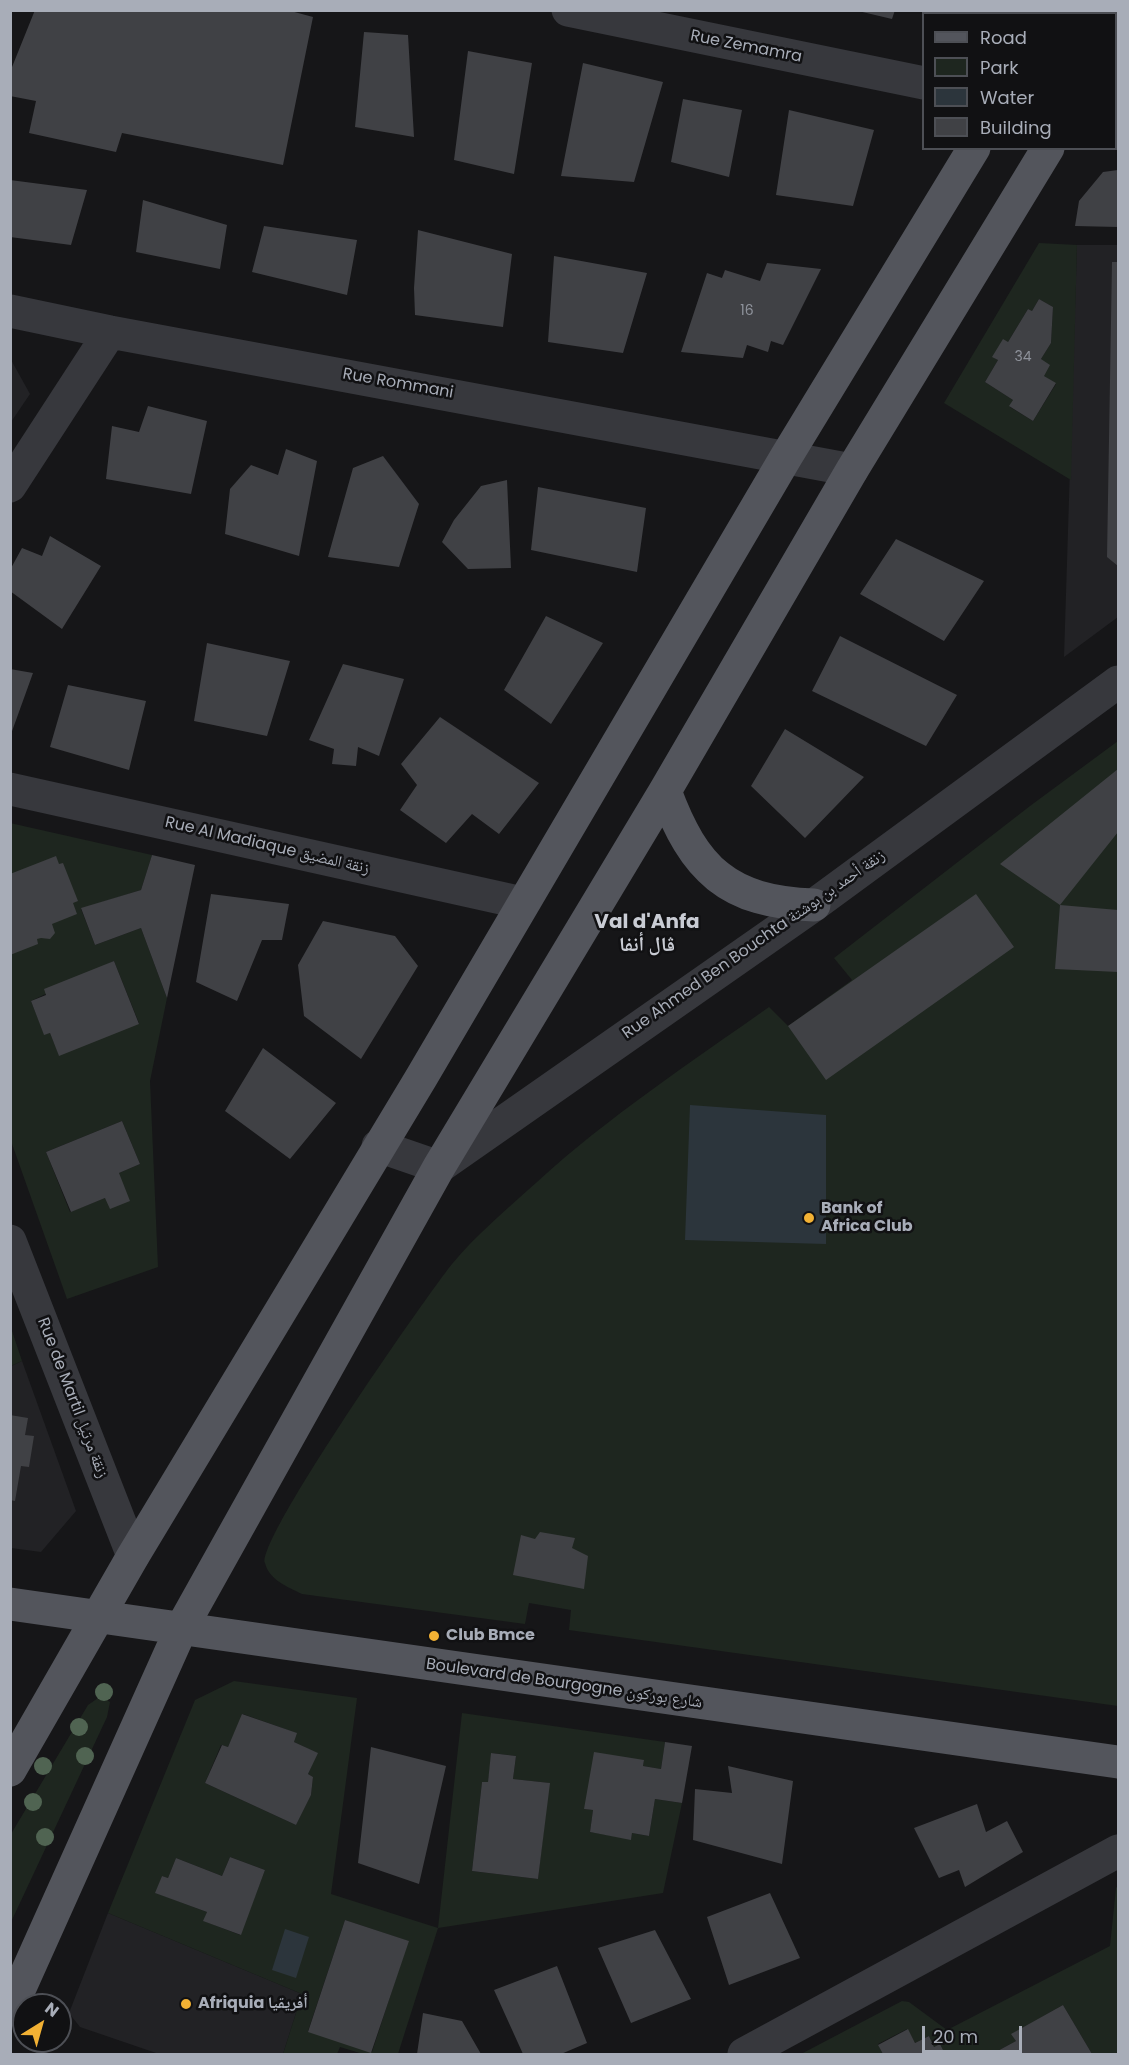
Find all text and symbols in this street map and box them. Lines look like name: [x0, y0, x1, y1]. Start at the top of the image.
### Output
legend: [922, 12, 1117, 150]
text: Road: [980, 25, 1027, 50]
street label: Rue Zemamra: [689, 27, 803, 67]
text: Park: [980, 55, 1019, 80]
text: Water: [980, 85, 1034, 110]
text: Building: [980, 115, 1052, 140]
house number: 16: [740, 303, 754, 319]
house number: 34: [1014, 349, 1032, 365]
street label: Rue Rommani: [341, 365, 455, 403]
street label: Rue Al Madiaque زنقة المضيق: [163, 813, 371, 879]
street label: Rue Ahmed Ben Bouchta زنقة أحمد بن بوشتة: [619, 846, 889, 1044]
district label: Val d'Anfa ڨال أنفا: [594, 911, 700, 958]
place label: Bank of Africa Club: [821, 1199, 913, 1237]
marker: Bank of Africa Club: [802, 1211, 816, 1225]
street label: Rue de Martil زنقة مرتيل: [32, 1315, 112, 1481]
place label: Club Bmce: [446, 1626, 535, 1646]
marker: Club Bmce: [427, 1629, 441, 1643]
street label: Boulevard de Bourgogne شارع بوركون: [425, 1655, 703, 1713]
north arrow: [12, 1993, 72, 2053]
place label: Afriquia أفريقيا: [198, 1994, 308, 2014]
text: N: [40, 1997, 64, 2023]
marker: Afriquia أفريقيا: [179, 1997, 193, 2011]
scale bar: [925, 2014, 1026, 2052]
text: 20 m: [933, 2024, 978, 2049]

